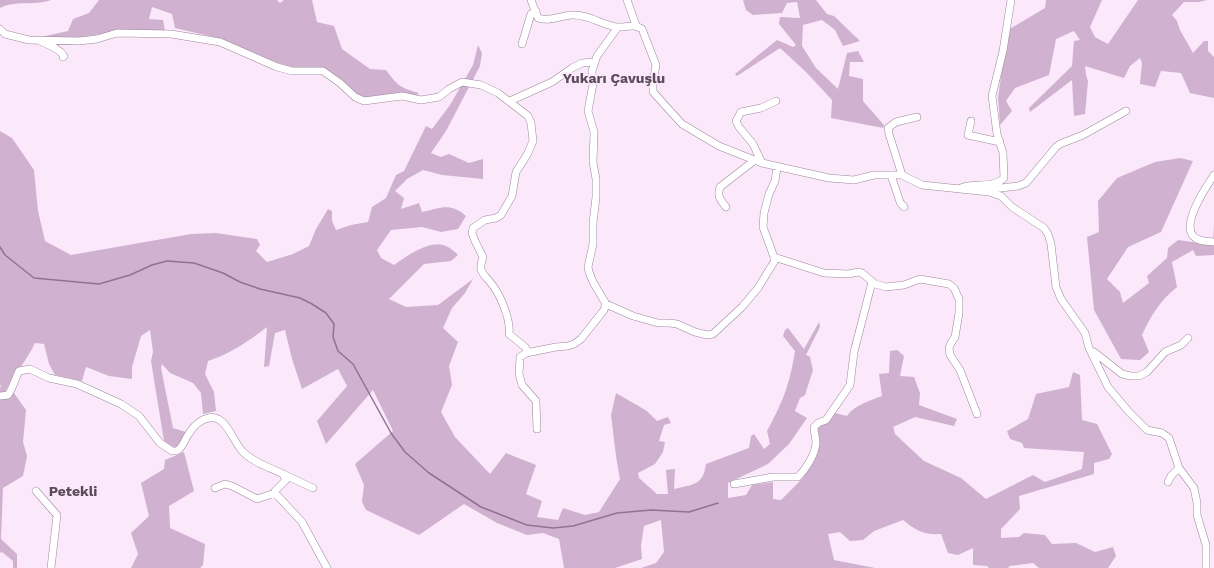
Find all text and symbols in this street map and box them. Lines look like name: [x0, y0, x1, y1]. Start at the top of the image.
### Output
district label: Yukarı Çavuşlu: [563, 71, 665, 87]
district label: Petekli: [49, 484, 97, 500]

